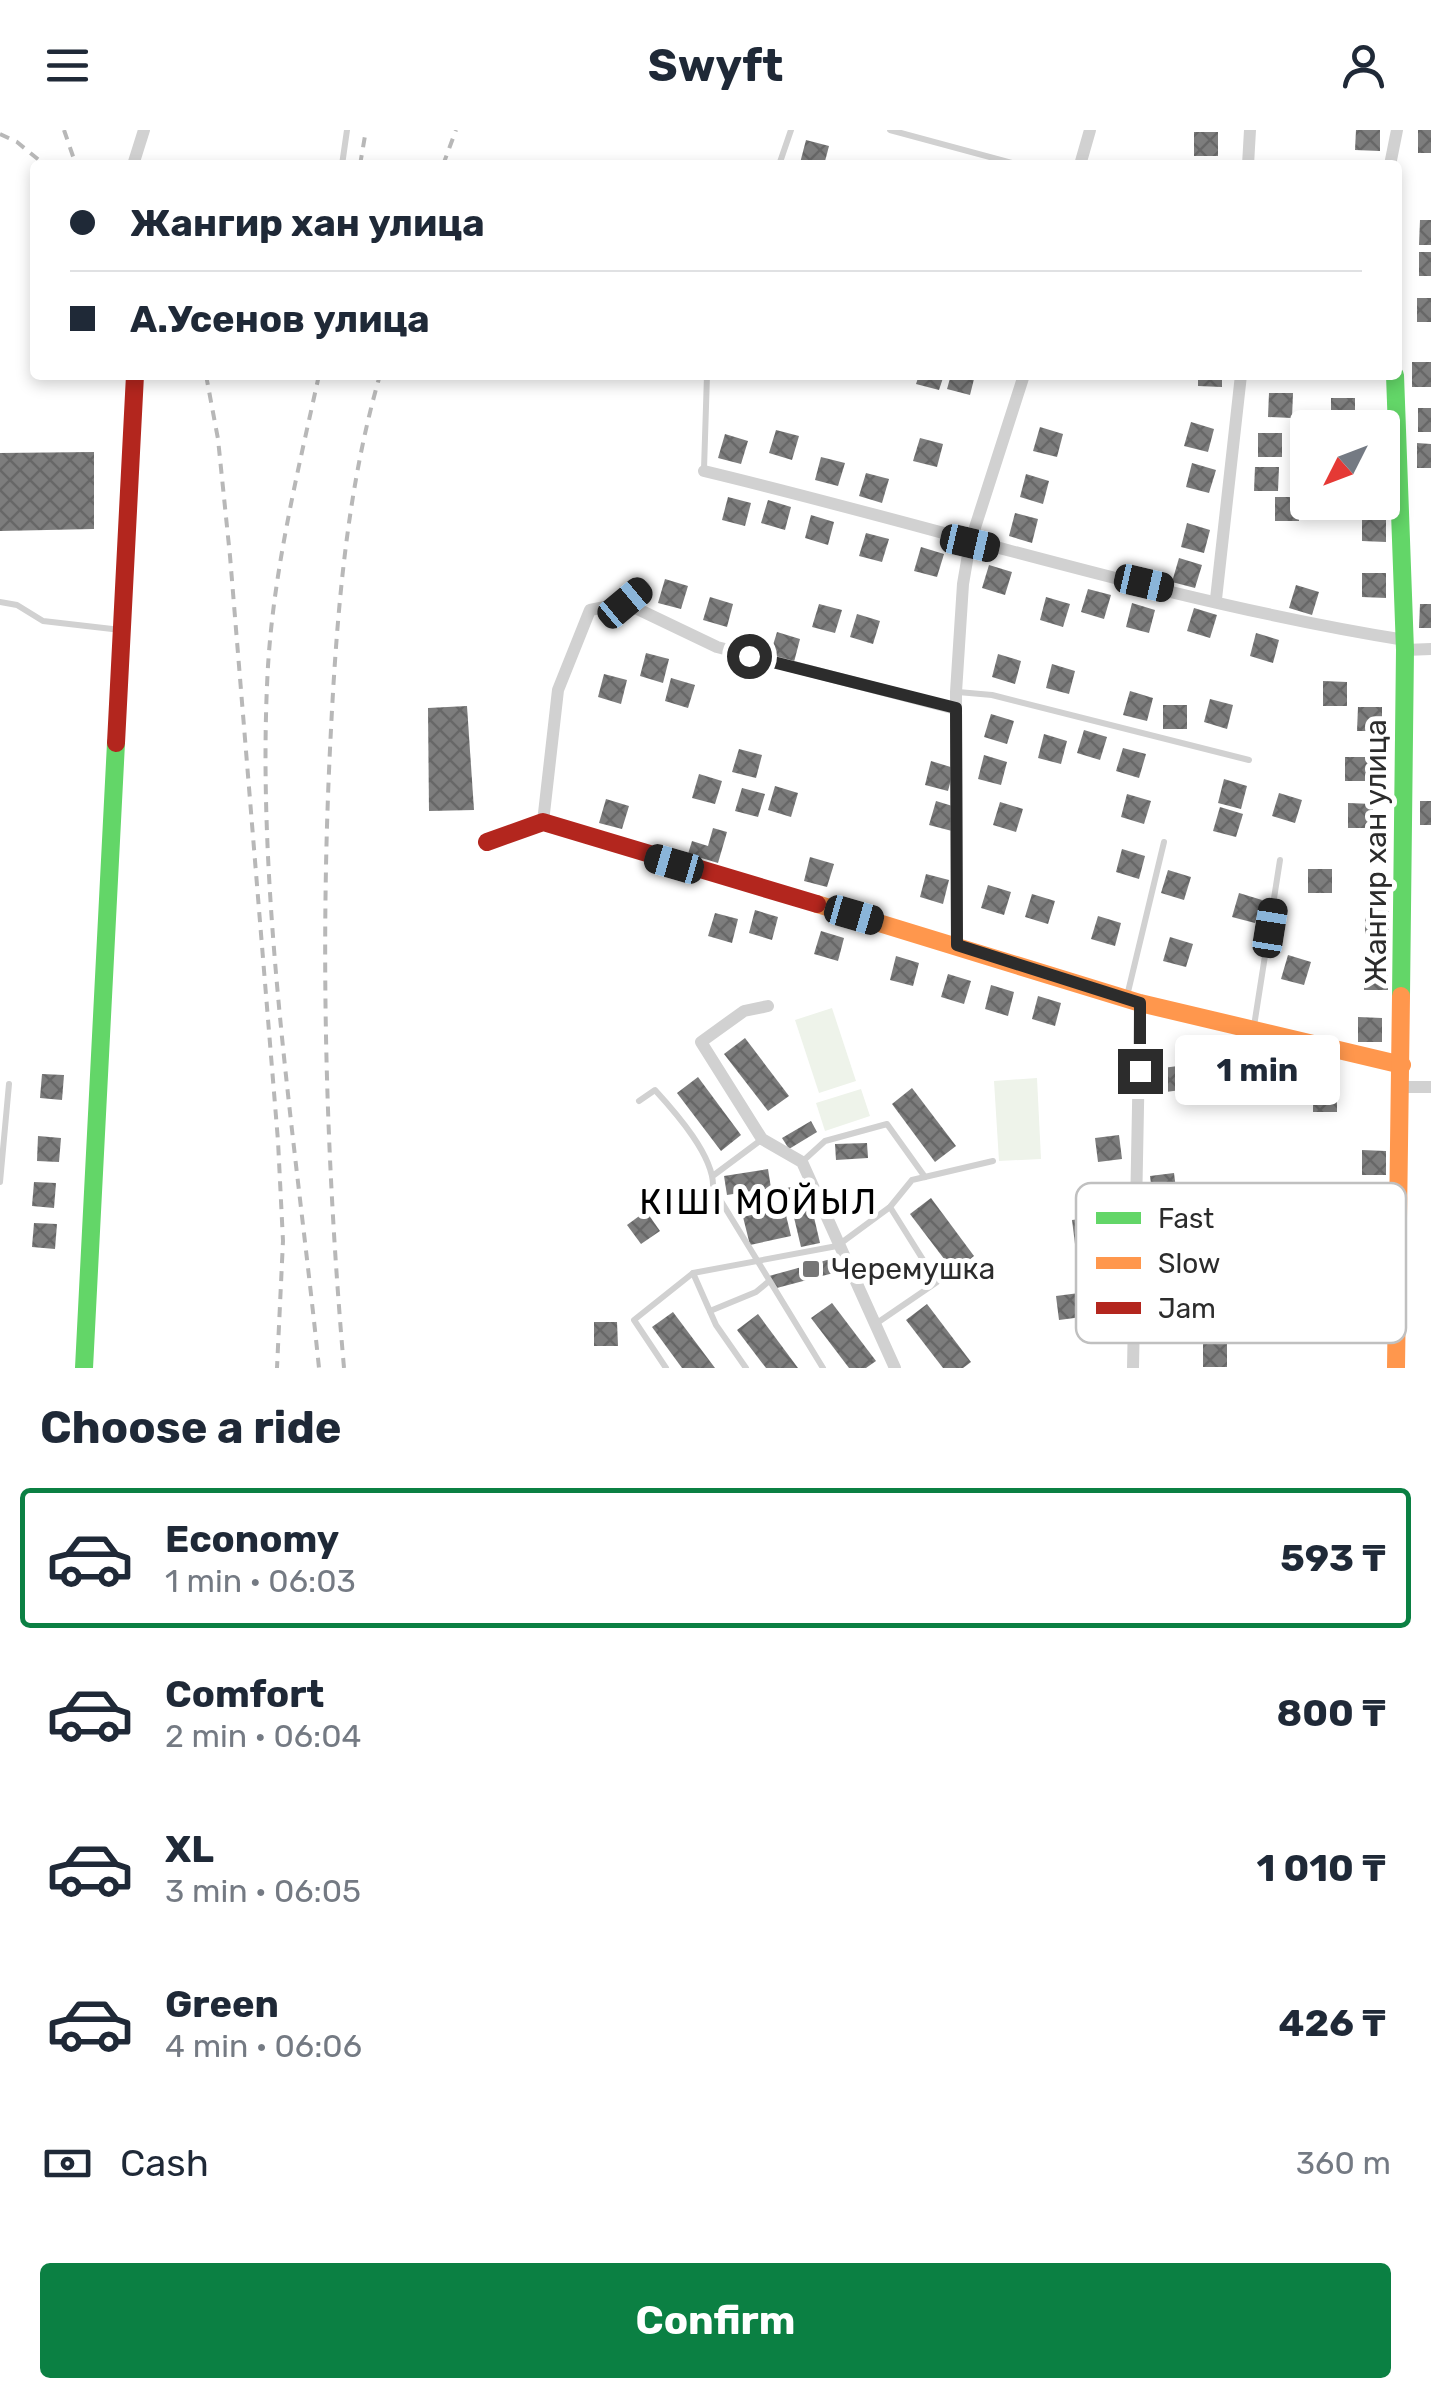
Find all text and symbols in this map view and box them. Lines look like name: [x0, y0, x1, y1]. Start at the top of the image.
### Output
icon: menu: [40, 38, 95, 93]
icon: person: [1336, 38, 1391, 93]
text: Swyft: [648, 39, 783, 92]
text: Жангир хан улица: [130, 200, 485, 246]
text: А.Усенов улица: [130, 296, 430, 342]
north arrow: [1290, 410, 1400, 520]
map controls: [1290, 410, 1400, 520]
car: [937, 522, 1003, 564]
car: [1111, 562, 1177, 604]
car: [592, 572, 658, 634]
route start: [727, 634, 772, 679]
street label: Жангир хан улица: [1358, 719, 1394, 985]
car: [641, 841, 707, 887]
car: [821, 892, 887, 938]
car: [1250, 896, 1290, 960]
callout: 1 min: [1175, 1036, 1340, 1106]
route end: [1118, 1049, 1163, 1094]
text: 1 min: [1217, 1051, 1298, 1089]
district label: КІШІ МОЙЫЛ: [639, 1181, 879, 1223]
legend: [1076, 1183, 1406, 1343]
text: Fast: [1158, 1202, 1214, 1235]
text: Slow: [1158, 1247, 1220, 1280]
place label: Черемушка: [831, 1251, 995, 1287]
marker: Черемушка: [800, 1258, 822, 1280]
text: Jam: [1158, 1292, 1216, 1325]
text: Choose a ride: [40, 1401, 342, 1454]
icon: car: [45, 1513, 135, 1603]
text: Economy: [165, 1516, 339, 1562]
text: 593 ₸: [1280, 1535, 1386, 1581]
text: 1 min · 06:03: [165, 1562, 356, 1600]
icon: car: [45, 1668, 135, 1758]
text: Comfort: [165, 1671, 324, 1717]
text: 800 ₸: [1277, 1690, 1386, 1736]
text: 2 min · 06:04: [165, 1717, 361, 1755]
icon: car: [45, 1823, 135, 1913]
text: XL: [165, 1826, 214, 1872]
text: 1 010 ₸: [1256, 1845, 1386, 1891]
text: 3 min · 06:05: [165, 1872, 361, 1910]
icon: car: [45, 1978, 135, 2068]
text: Green: [165, 1981, 279, 2027]
text: 426 ₸: [1279, 2000, 1386, 2046]
text: 4 min · 06:06: [165, 2027, 362, 2065]
icon: cash: [40, 2136, 95, 2191]
text: Cash: [120, 2140, 209, 2186]
text: 360 m: [1296, 2144, 1391, 2182]
button: Confirm: [40, 2263, 1391, 2378]

